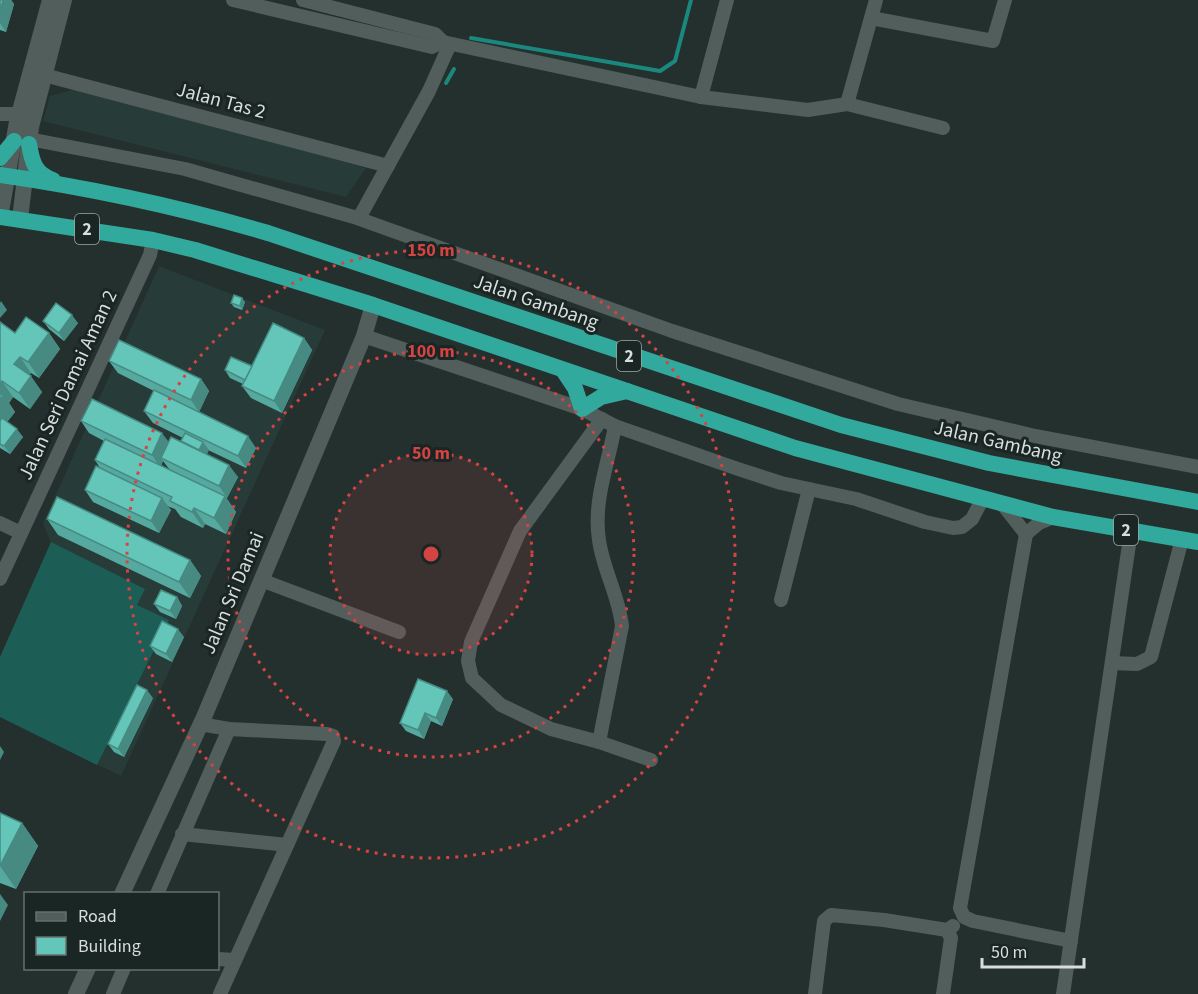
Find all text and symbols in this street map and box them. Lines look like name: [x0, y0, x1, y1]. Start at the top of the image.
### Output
street label: Jalan Tas 2: [173, 76, 269, 126]
road number: 2: [75, 214, 99, 244]
text: 150 m: [407, 238, 455, 263]
street label: Jalan Gambang: [470, 267, 602, 337]
street label: Jalan Seri Damai Aman 2: [12, 285, 124, 485]
text: 100 m: [407, 339, 455, 364]
road number: 2: [617, 341, 641, 371]
street label: Jalan Gambang: [931, 414, 1065, 470]
text: 50 m: [412, 441, 450, 466]
road number: 2: [1114, 515, 1138, 545]
street label: Jalan Sri Damai: [195, 528, 271, 658]
centre of rings: [421, 544, 441, 564]
legend: [24, 892, 219, 970]
text: Road: [78, 904, 117, 929]
scale bar: [982, 931, 1084, 969]
text: Building: [78, 934, 141, 959]
text: 50 m: [991, 940, 1027, 965]

